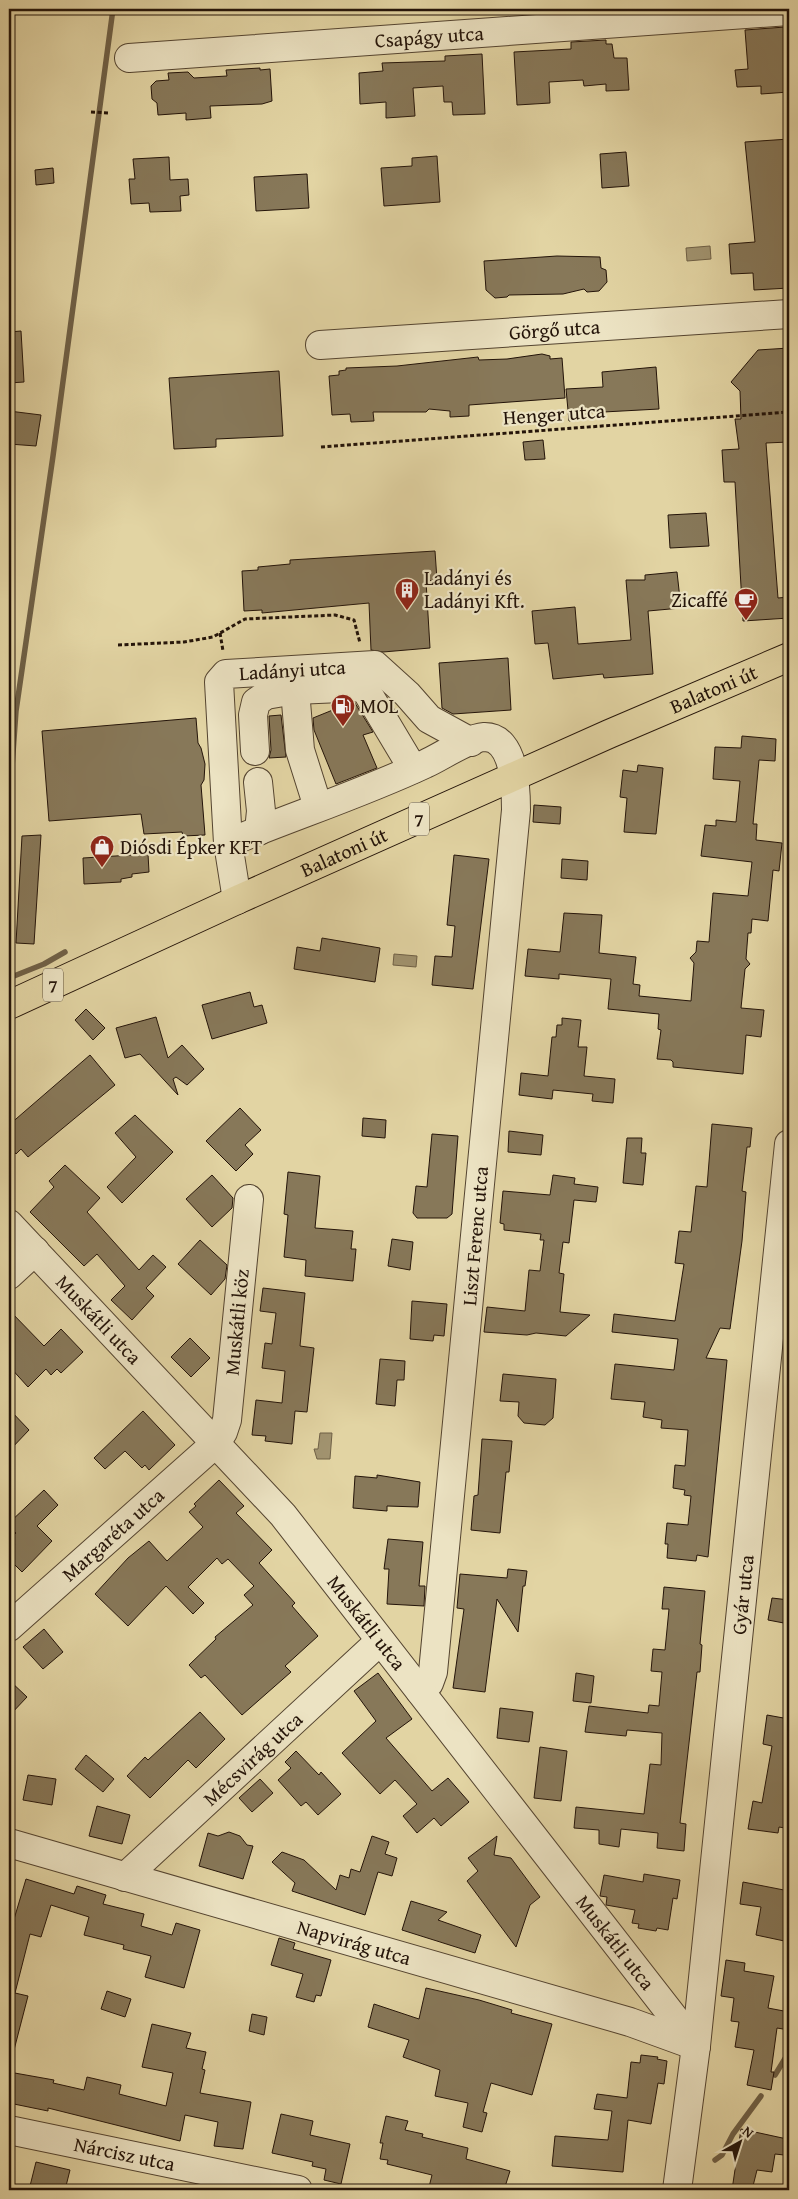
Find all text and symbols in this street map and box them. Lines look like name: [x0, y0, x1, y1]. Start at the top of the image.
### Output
street label: Csapágy utca: [374, 18, 485, 54]
street label: Görgő utca: [508, 311, 601, 346]
street label: Henger utca: [502, 395, 606, 432]
place label: Ladányi és Ladányi Kft.: [424, 563, 525, 615]
building icon: Ladányi és Ladányi Kft.: [394, 577, 420, 611]
place label: Zicaffé: [671, 585, 728, 614]
cafe icon: Zicaffé: [733, 587, 759, 621]
street label: Ladányi utca: [238, 652, 347, 687]
street label: Balatoni út: [665, 657, 761, 720]
place label: MOL: [360, 691, 399, 720]
fuel station icon: MOL: [330, 693, 356, 727]
road number: 7: [409, 802, 429, 836]
street label: Balatoni út: [296, 820, 392, 884]
place label: Diósdi Épker KFT: [120, 832, 262, 861]
shop icon: Diósdi Épker KFT: [89, 834, 115, 868]
road number: 7: [43, 968, 63, 1002]
street label: Liszt Ferenc utca: [454, 1164, 495, 1307]
street label: Muskátli köz: [217, 1267, 256, 1377]
street label: Muskátli utca: [50, 1268, 149, 1371]
street label: Margaréta utca: [55, 1480, 171, 1588]
street label: Gyár utca: [724, 1553, 761, 1636]
street label: Muskátli utca: [321, 1568, 414, 1677]
street label: Mécsvirág utca: [196, 1704, 309, 1812]
street label: Muskátli utca: [569, 1888, 662, 1996]
street label: Napvirág utca: [294, 1912, 415, 1972]
north arrow: [716, 2116, 766, 2166]
text: N: [738, 2121, 759, 2143]
street label: Nárcisz utca: [72, 2129, 178, 2178]

